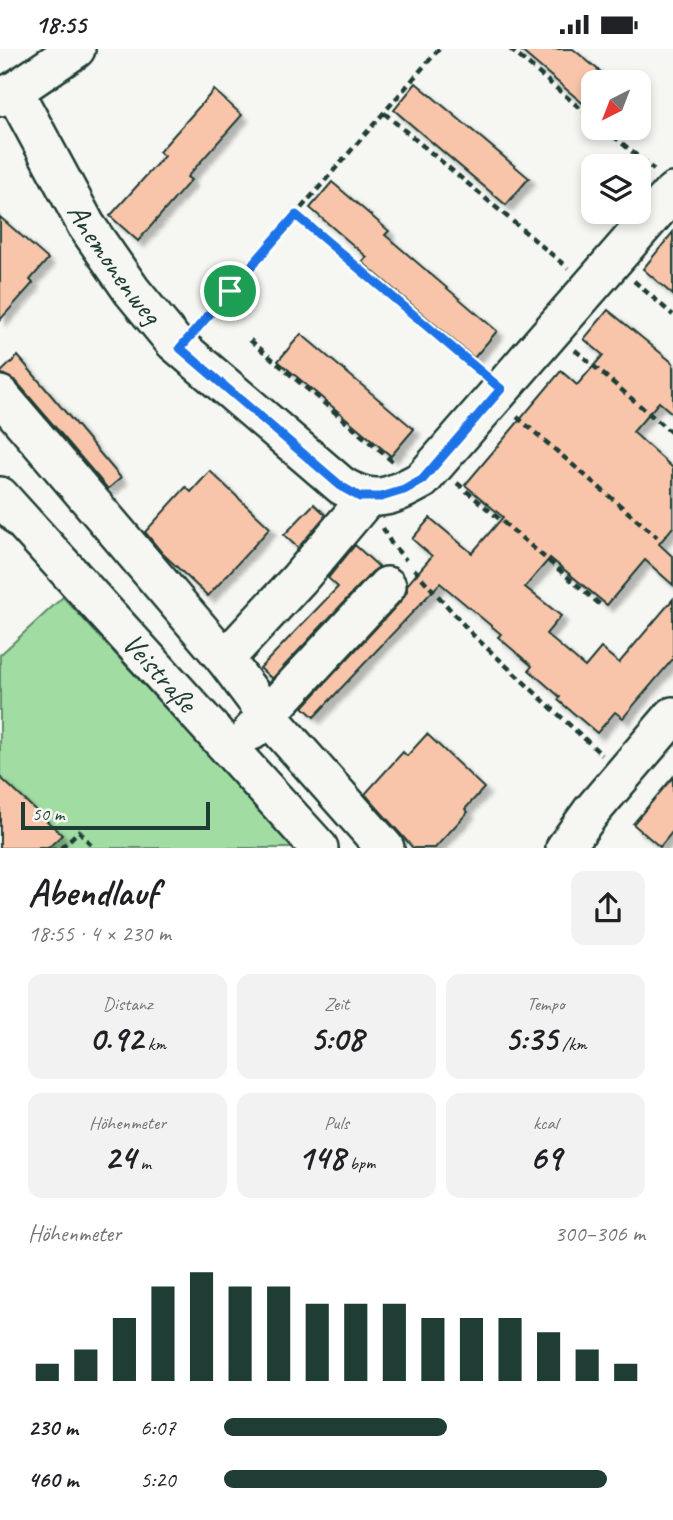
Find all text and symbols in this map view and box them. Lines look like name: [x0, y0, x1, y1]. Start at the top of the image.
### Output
text: 18:55: [35, 8, 86, 41]
north arrow: [581, 70, 651, 140]
map controls: [581, 70, 651, 224]
button: layers: [581, 154, 651, 224]
street label: Anemonenweg: [59, 197, 172, 334]
pin: [200, 261, 260, 321]
icon: arrive: [211, 272, 249, 310]
street label: Veistraße: [114, 625, 207, 722]
scale bar: [21, 799, 210, 831]
text: 50 m: [32, 802, 64, 826]
text: Abendlauf: [28, 869, 158, 916]
button: share: [571, 871, 645, 945]
text: 18:55 · 4 × 230 m: [28, 919, 171, 948]
text: Distanz: [103, 992, 152, 1016]
text: Zeit: [324, 992, 349, 1016]
text: Tempo: [527, 992, 564, 1016]
text: 0.92: [89, 1016, 143, 1061]
text: 5:08: [310, 1016, 363, 1061]
text: 5:35: [504, 1016, 557, 1061]
text: km: [143, 1032, 166, 1056]
text: /km: [557, 1032, 587, 1056]
text: Höhenmeter: [89, 1111, 166, 1135]
text: Puls: [324, 1111, 349, 1135]
text: kcal: [533, 1111, 558, 1135]
text: 24: [104, 1135, 136, 1180]
text: 148: [298, 1135, 345, 1180]
text: 69: [530, 1135, 561, 1180]
text: m: [136, 1151, 151, 1175]
text: bpm: [345, 1151, 375, 1175]
text: Höhenmeter: [28, 1219, 121, 1248]
text: 300–306 m: [554, 1219, 645, 1248]
text: 230 m: [28, 1413, 78, 1442]
text: 6:07: [140, 1413, 176, 1442]
text: 460 m: [28, 1465, 78, 1494]
text: 5:20: [140, 1465, 176, 1494]

